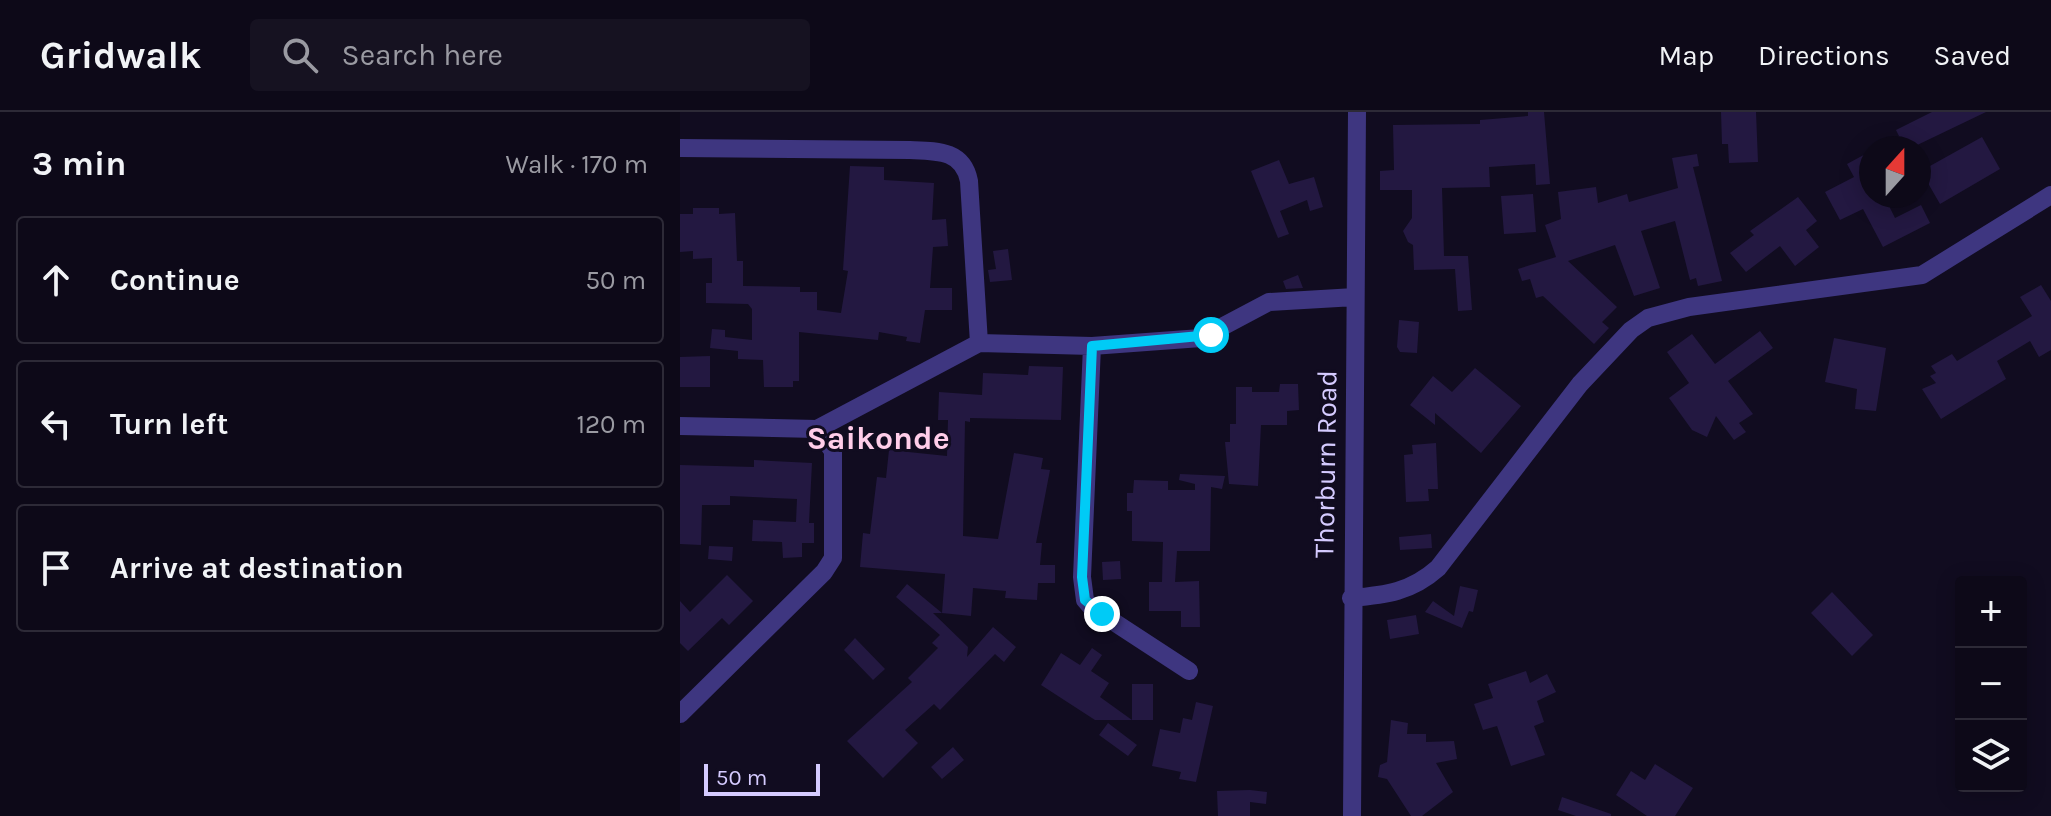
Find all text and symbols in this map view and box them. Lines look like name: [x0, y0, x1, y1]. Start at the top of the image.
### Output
search box: [250, 19, 810, 91]
text: Gridwalk: [40, 33, 202, 78]
icon: search: [278, 33, 322, 77]
text: Search here: [342, 37, 503, 73]
text: Map: [1659, 39, 1714, 72]
text: Directions: [1758, 39, 1890, 72]
text: Saved: [1934, 39, 2011, 72]
north arrow: [1859, 136, 1931, 208]
text: 3 min: [32, 144, 126, 184]
text: Walk · 170 m: [506, 149, 648, 180]
icon: ahead: [34, 258, 78, 302]
text: Continue: [110, 262, 240, 298]
text: 50 m: [585, 265, 646, 296]
route start: [1193, 317, 1229, 353]
street label: Thorburn Road: [1307, 370, 1344, 558]
icon: left: [34, 402, 78, 446]
text: Turn left: [110, 406, 228, 442]
text: 120 m: [576, 409, 646, 440]
district label: Saikonde: [806, 420, 950, 457]
icon: arrive: [34, 546, 78, 590]
text: Arrive at destination: [110, 550, 404, 586]
map controls: [1955, 576, 2027, 792]
button: +: [1955, 576, 2027, 648]
route end: [1084, 596, 1120, 632]
button: −: [1955, 648, 2027, 720]
button: layers: [1955, 720, 2027, 792]
scale bar: [704, 760, 820, 796]
text: 50 m: [716, 765, 767, 791]

